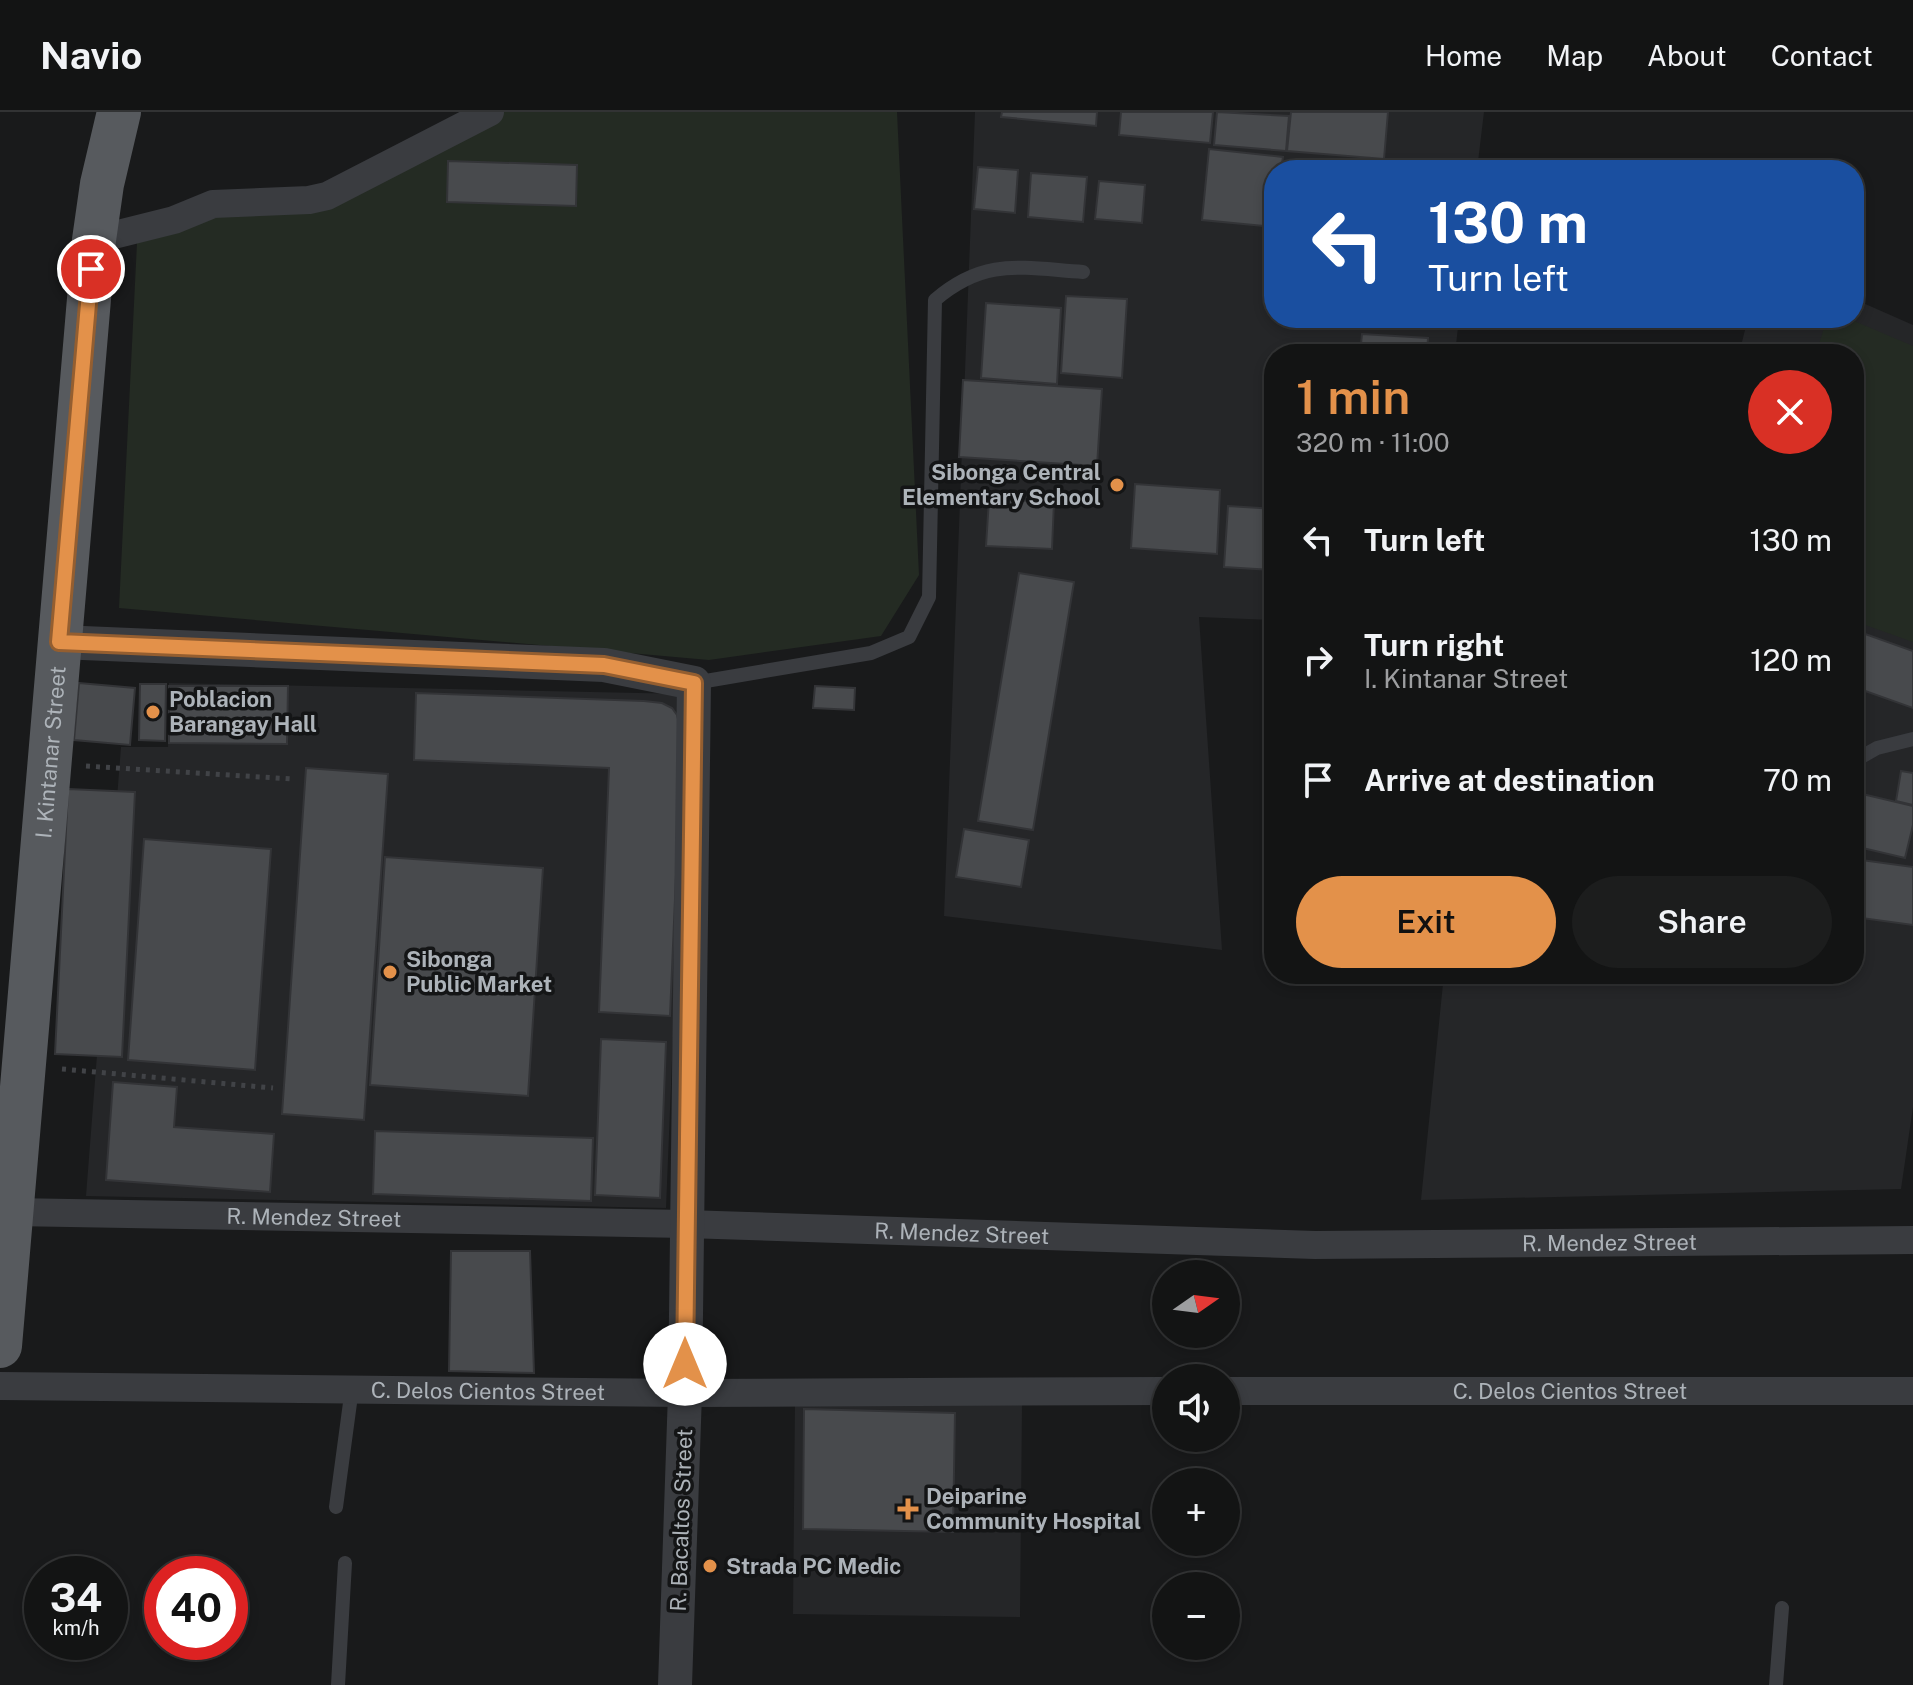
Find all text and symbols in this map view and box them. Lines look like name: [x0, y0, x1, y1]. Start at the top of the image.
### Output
text: Navio: [40, 33, 142, 78]
text: Home: [1425, 39, 1502, 72]
text: Map: [1546, 39, 1603, 72]
text: About: [1647, 39, 1727, 72]
text: Contact: [1771, 39, 1873, 72]
text: 130 m: [1428, 190, 1588, 256]
icon: left: [1296, 192, 1400, 296]
pin: [57, 235, 125, 303]
icon: arrive: [69, 247, 113, 291]
text: Turn left: [1428, 257, 1569, 299]
text: 1 min: [1296, 368, 1410, 425]
button: close: [1748, 370, 1832, 454]
text: 320 m · 11:00: [1296, 427, 1450, 458]
place label: Sibonga Central Elementary School: [902, 459, 1101, 510]
marker: Sibonga Central Elementary School: [1108, 476, 1126, 494]
icon: left: [1296, 518, 1340, 562]
text: Turn left: [1364, 522, 1485, 558]
text: 130 m: [1749, 522, 1832, 558]
text: Turn right: [1364, 627, 1504, 663]
icon: right: [1296, 638, 1340, 682]
text: 120 m: [1750, 642, 1832, 678]
text: I. Kintanar Street: [1364, 663, 1568, 694]
street label: I. Kintanar Street: [30, 665, 71, 839]
place label: Poblacion Barangay Hall: [169, 686, 317, 737]
marker: Poblacion Barangay Hall: [144, 703, 162, 721]
icon: arrive: [1296, 758, 1340, 802]
text: Arrive at destination: [1364, 762, 1655, 798]
text: 70 m: [1763, 762, 1832, 798]
button: Exit: [1296, 876, 1556, 968]
button: Share: [1572, 876, 1832, 968]
place label: Sibonga Public Market: [406, 946, 552, 997]
marker: Sibonga Public Market: [381, 963, 399, 981]
street label: R. Mendez Street: [226, 1203, 402, 1232]
street label: R. Mendez Street: [874, 1217, 1050, 1249]
street label: R. Mendez Street: [1522, 1229, 1697, 1256]
north arrow: [1152, 1260, 1240, 1348]
map controls: [1152, 1260, 1240, 1660]
position arrow: [643, 1322, 727, 1406]
button: sound: [1152, 1364, 1240, 1452]
street label: C. Delos Cientos Street: [371, 1377, 605, 1405]
street label: C. Delos Cientos Street: [1453, 1378, 1687, 1404]
street label: R. Bacaltos Street: [665, 1428, 697, 1612]
button: +: [1152, 1468, 1240, 1556]
place label: Deiparine Community Hospital: [926, 1483, 1141, 1534]
marker: Deiparine Community Hospital: [897, 1498, 919, 1520]
place label: Strada PC Medic: [726, 1553, 901, 1579]
speed limit sign: 40: [144, 1556, 248, 1660]
marker: Strada PC Medic: [701, 1557, 719, 1575]
button: −: [1152, 1572, 1240, 1660]
text: 34: [50, 1574, 102, 1621]
text: km/h: [52, 1616, 100, 1640]

